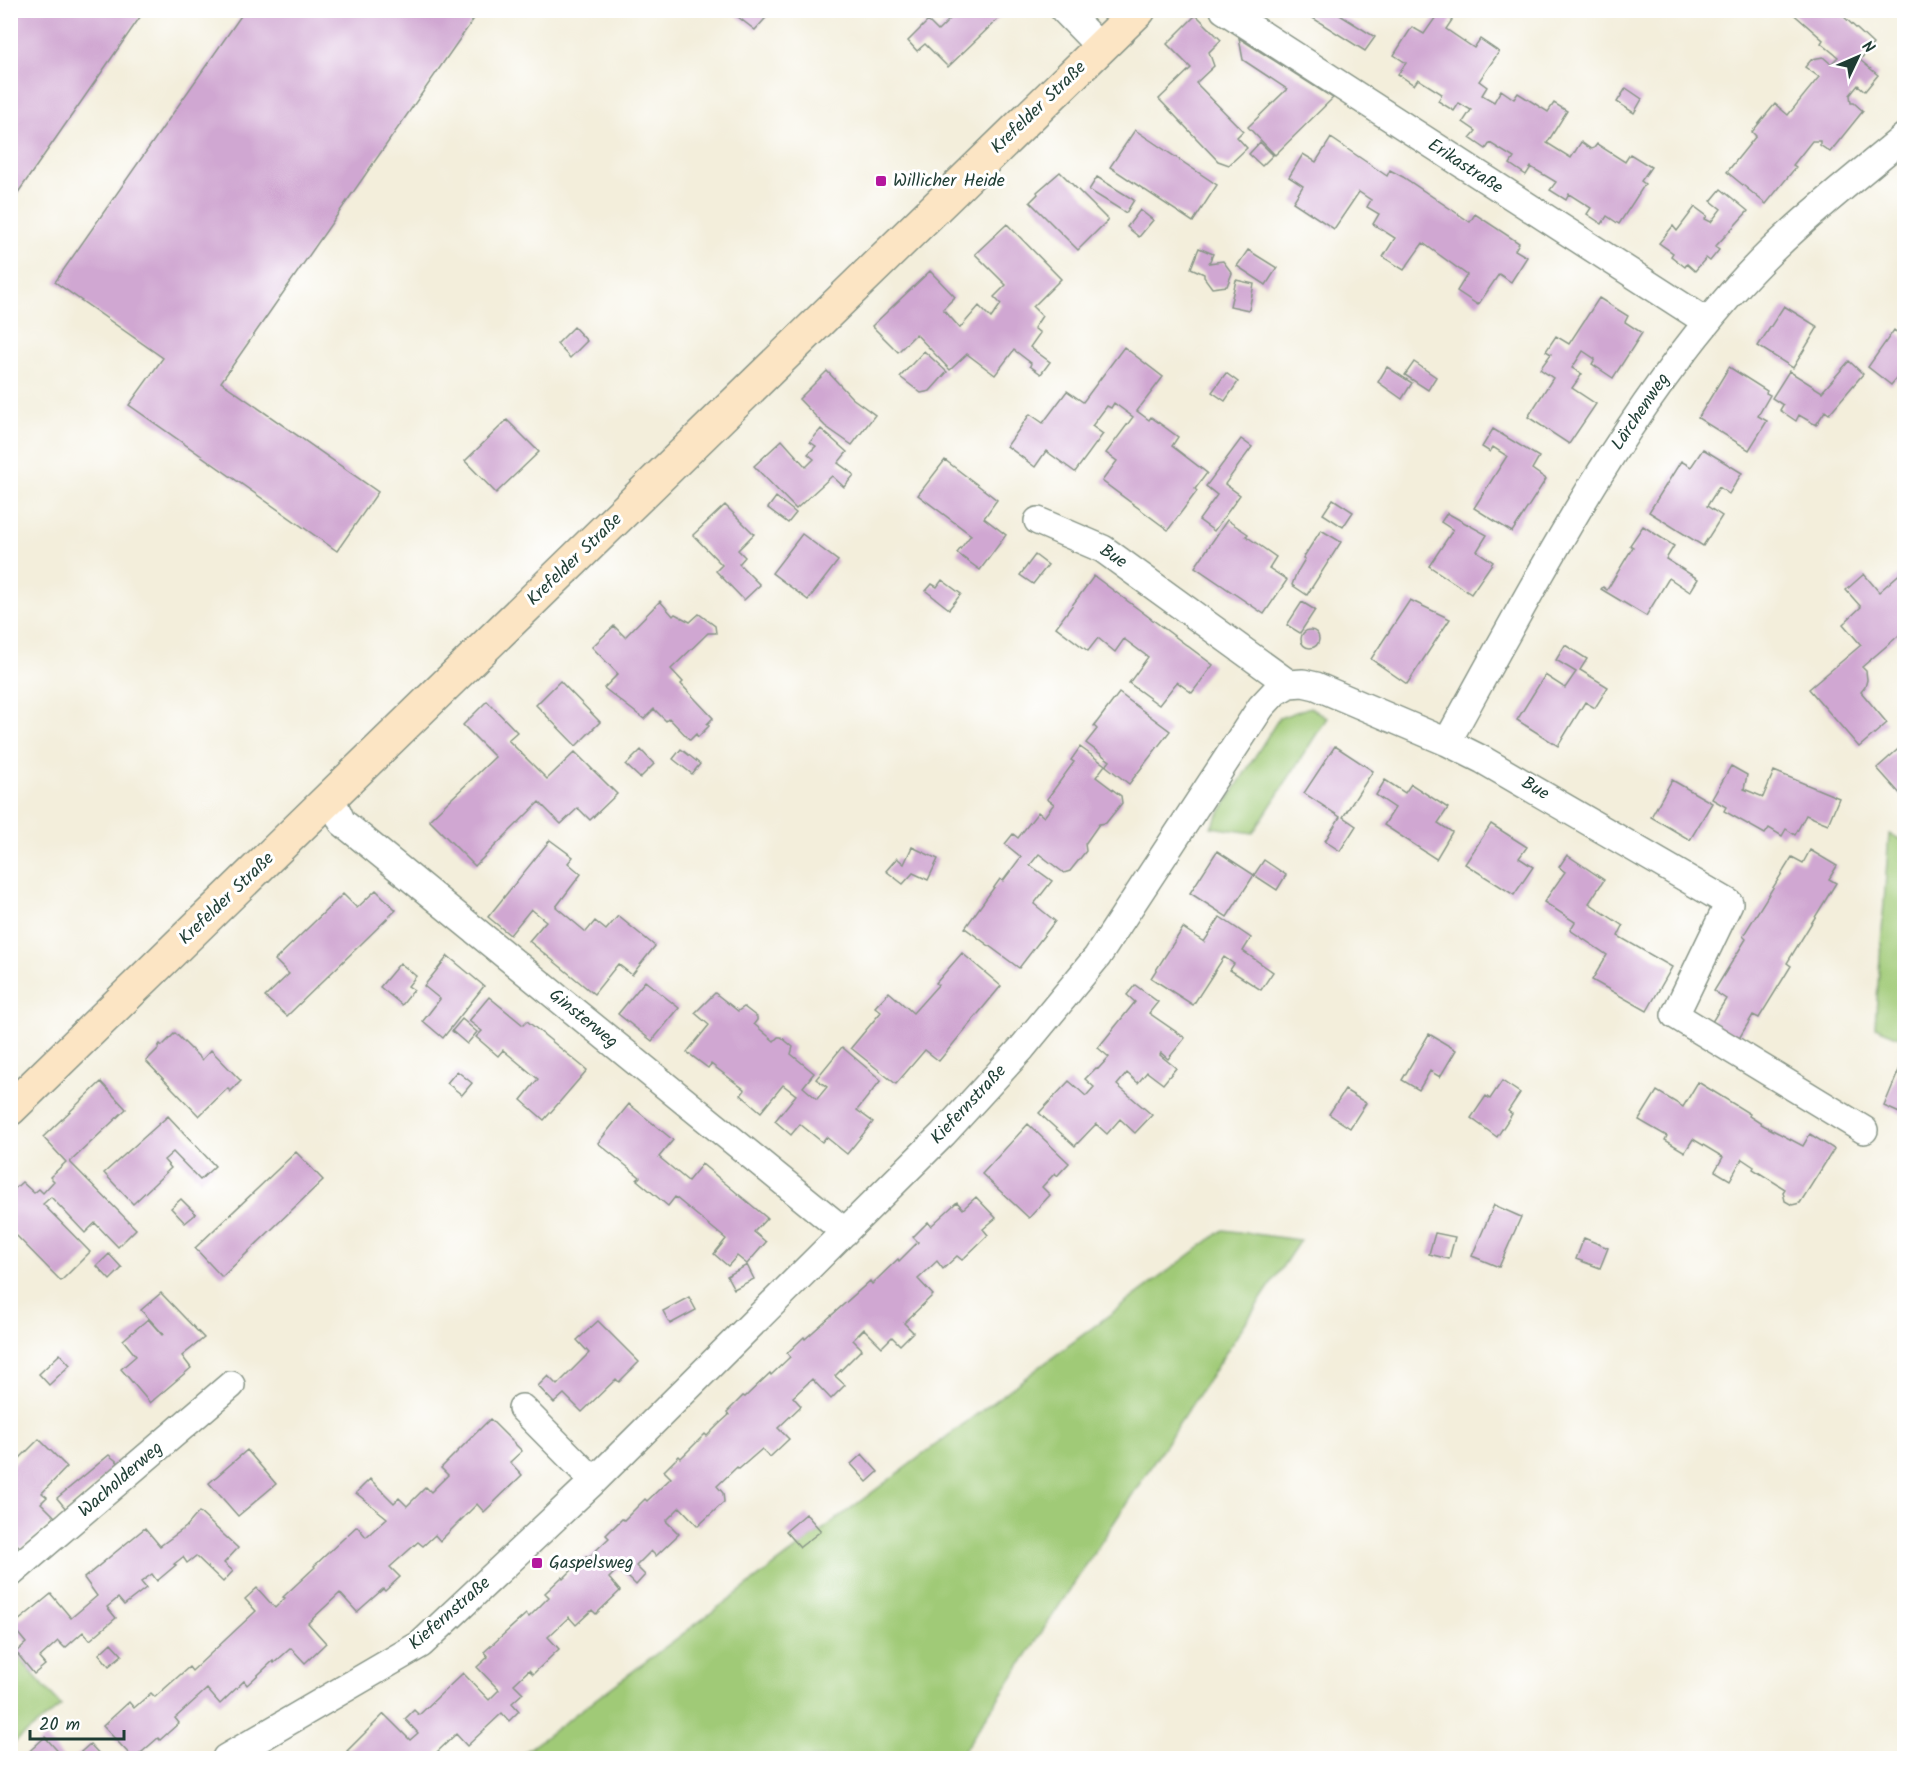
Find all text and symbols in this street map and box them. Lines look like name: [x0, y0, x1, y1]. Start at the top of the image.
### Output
north arrow: [1828, 27, 1888, 87]
text: N: [1855, 35, 1880, 60]
street label: Krefelder Straße: [984, 55, 1094, 161]
street label: Erikastraße: [1421, 132, 1509, 202]
place label: Willicher Heide: [893, 167, 1005, 196]
marker: Willicher Heide: [874, 174, 888, 188]
street label: Lärchenweg: [1604, 367, 1678, 457]
street label: Krefelder Straße: [520, 507, 630, 613]
street label: Bue: [1093, 537, 1133, 577]
street label: Bue: [1516, 769, 1554, 809]
street label: Krefelder Straße: [172, 846, 282, 952]
street label: Ginsterweg: [542, 982, 624, 1056]
street label: Kiefernstraße: [924, 1058, 1014, 1152]
street label: Wacholderweg: [72, 1435, 170, 1525]
place label: Gaspelsweg: [549, 1549, 634, 1578]
marker: Gaspelsweg: [530, 1556, 544, 1570]
street label: Kiefernstraße: [402, 1570, 498, 1658]
scale bar: [30, 1703, 124, 1741]
text: 20 m: [39, 1711, 80, 1740]

